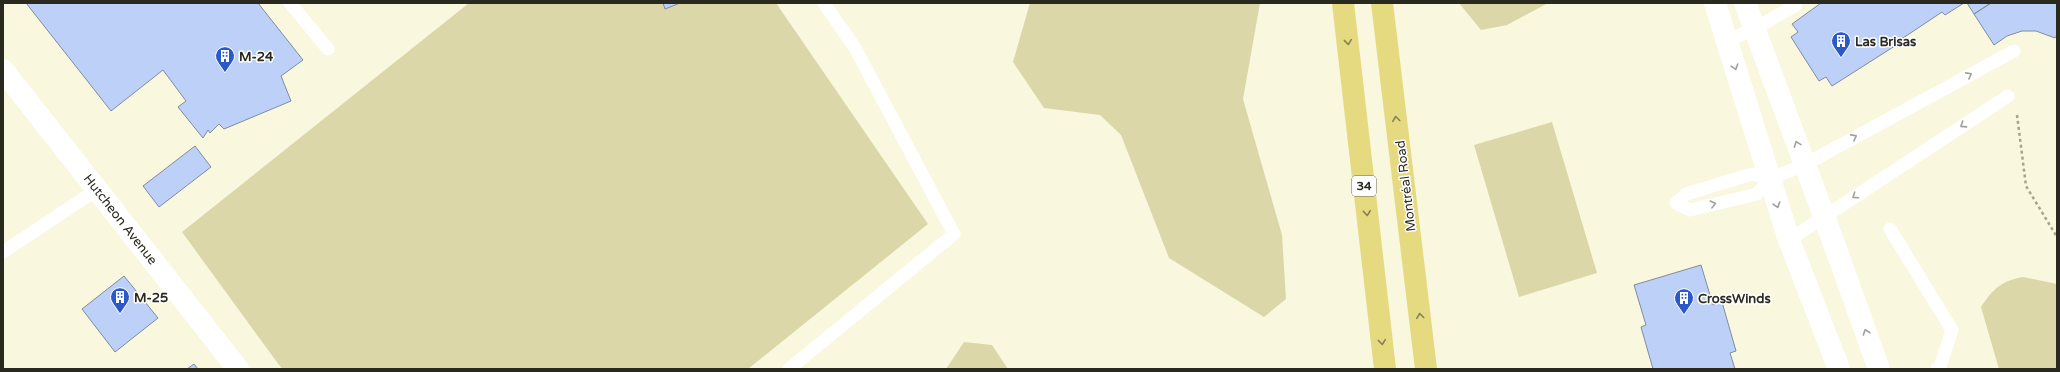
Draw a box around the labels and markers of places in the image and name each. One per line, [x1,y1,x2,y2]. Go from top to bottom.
building icon: Las Brisas [1830,30,1852,58]
place label: Las Brisas [1855,34,1916,50]
building icon: M-24 [214,45,236,73]
place label: M-24 [239,49,274,65]
building icon: M-25 [109,286,131,314]
building icon: CrossWinds [1673,287,1695,315]
place label: M-25 [134,290,168,306]
place label: CrossWinds [1698,291,1771,307]

